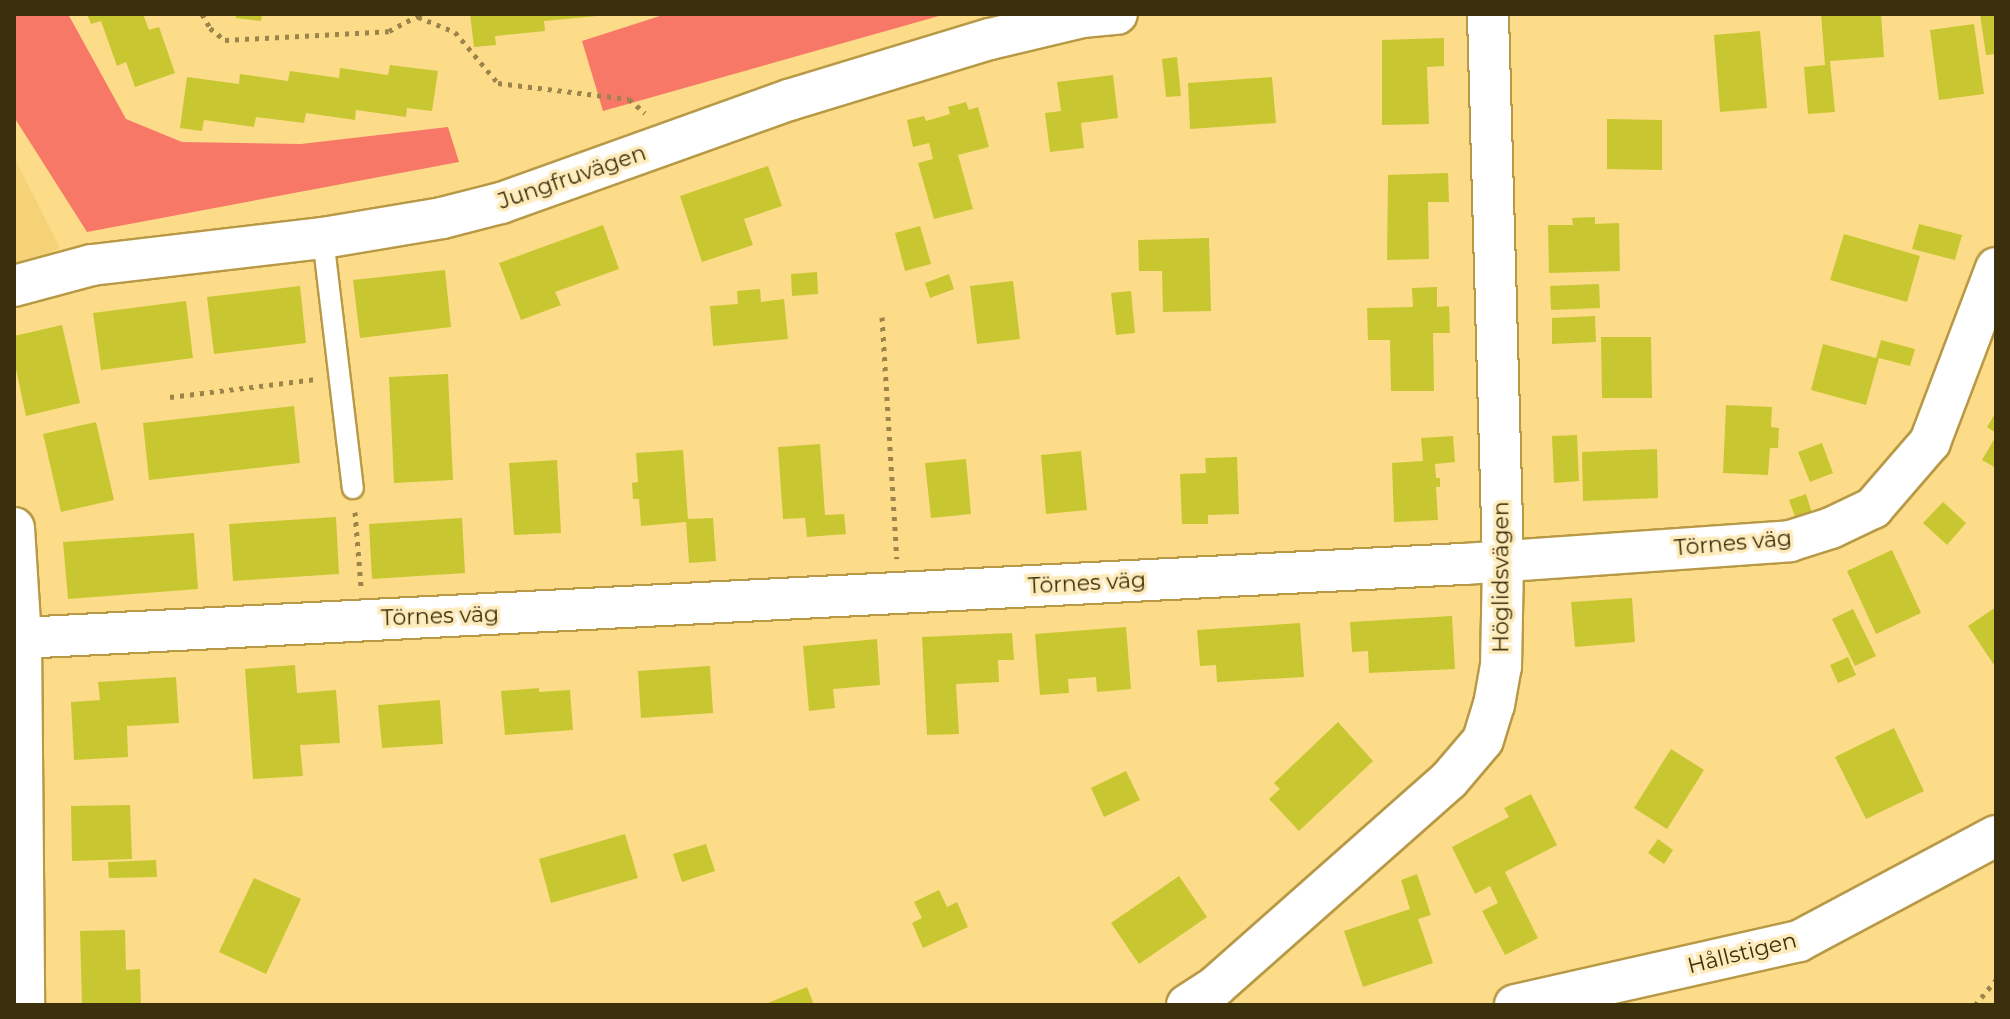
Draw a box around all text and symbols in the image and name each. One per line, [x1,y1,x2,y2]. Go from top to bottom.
street label: Jungfruvägen [495,139,649,215]
street label: Höglidsvägen [1488,501,1514,653]
street label: Törnes väg [1673,525,1793,561]
street label: Törnes väg [1027,567,1147,599]
street label: Törnes väg [381,601,499,631]
street label: Hållstigen [1685,927,1799,979]

